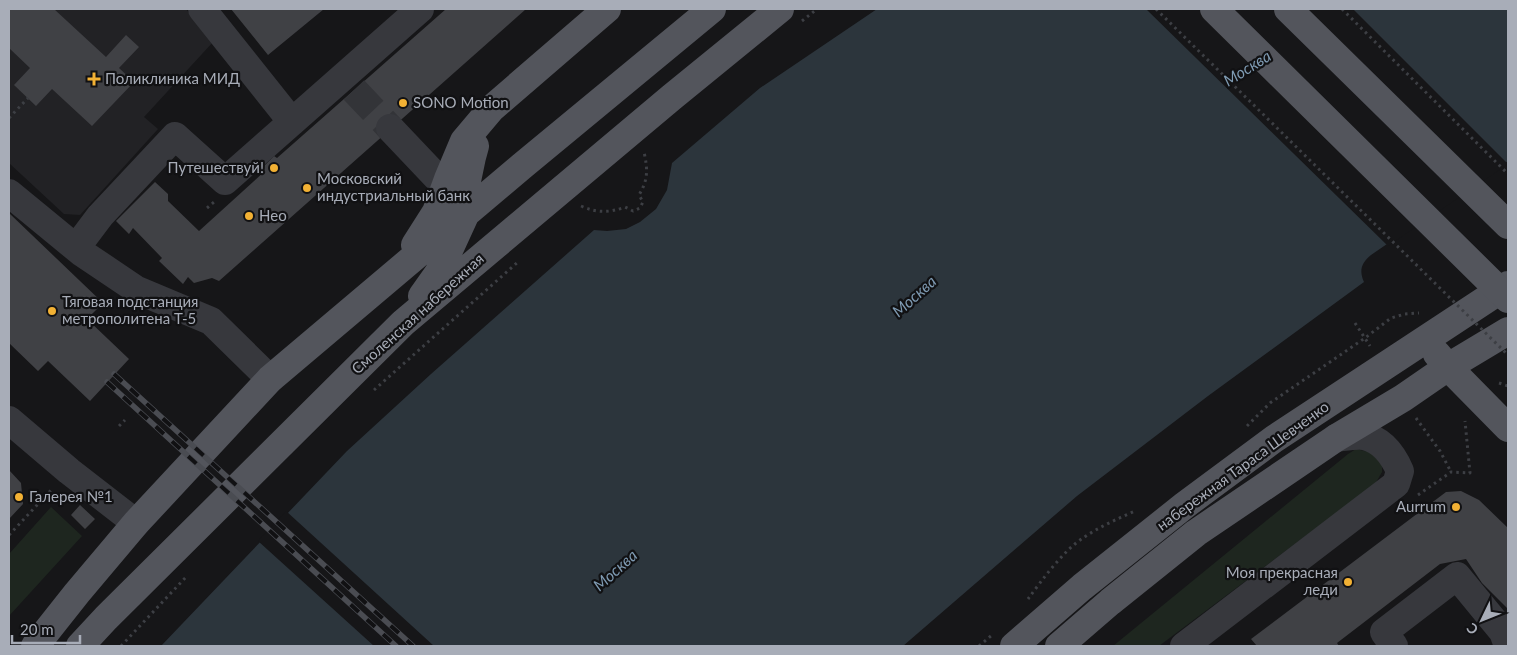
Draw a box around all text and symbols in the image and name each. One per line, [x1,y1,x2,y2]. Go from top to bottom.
water label: Москва [1219,46,1274,90]
place label: Поликлиника МИД [105,69,240,87]
marker: Поликлиника МИД [87,72,101,86]
place label: SONO Motion [413,93,509,111]
marker: SONO Motion [397,97,409,109]
place label: Путешествуй! [168,158,264,176]
marker: Путешествуй! [268,162,280,174]
place label: Московский индустриальный банк [317,169,470,204]
marker: Московский индустриальный банк [301,182,313,194]
place label: Нео [259,206,287,224]
marker: Нео [243,210,255,222]
street label: Смоленская набережная [348,249,487,377]
water label: Москва [888,271,939,320]
place label: Тяговая подстанция метрополитена Т-5 [62,292,198,327]
marker: Тяговая подстанция метрополитена Т-5 [46,305,58,317]
street label: набережная Тараса Шевченко [1153,397,1332,534]
place label: Галерея №1 [29,487,113,505]
marker: Галерея №1 [13,491,25,503]
place label: Aurrum [1396,497,1446,515]
marker: Aurrum [1450,501,1462,513]
water label: Москва [589,545,640,594]
place label: Моя прекрасная леди [1226,563,1338,598]
marker: Моя прекрасная леди [1342,576,1354,588]
north arrow [1457,595,1507,645]
scale bar [12,612,80,644]
text: С [1462,619,1482,638]
text: 20 m [20,620,54,638]

